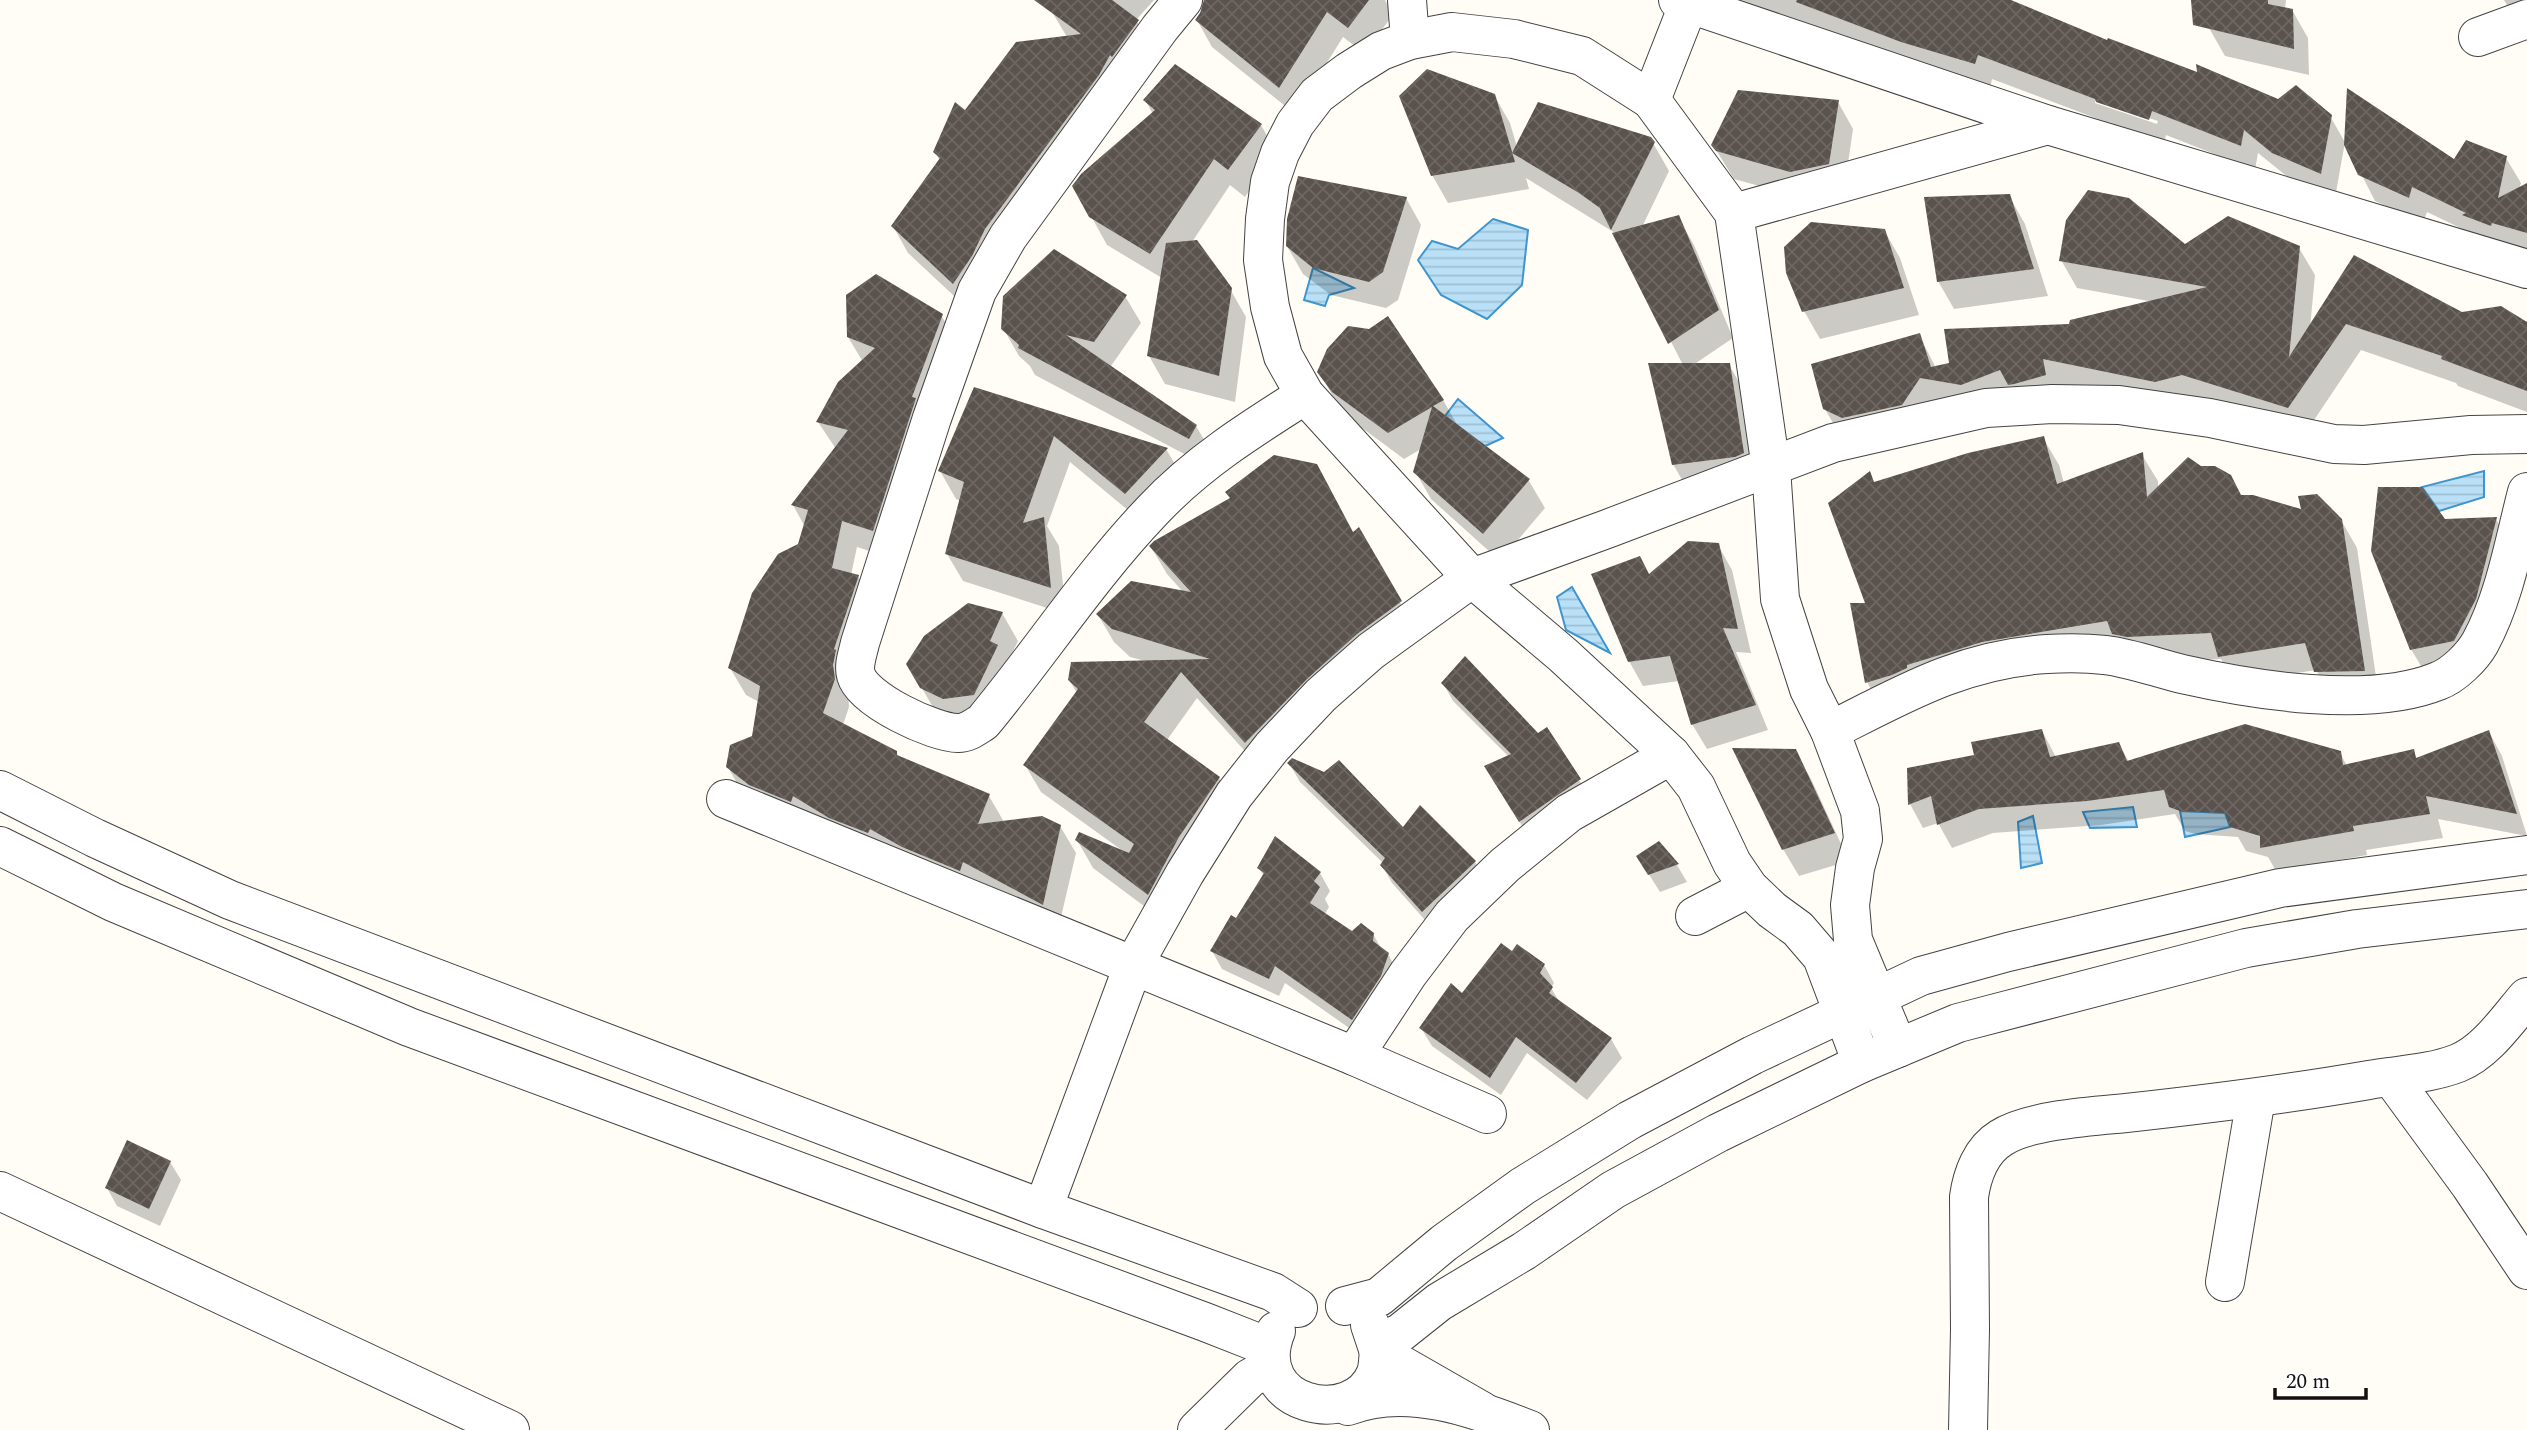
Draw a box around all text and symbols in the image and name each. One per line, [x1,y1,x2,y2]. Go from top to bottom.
scale bar [2275,1356,2366,1400]
text: 20 m [2286,1366,2330,1398]

